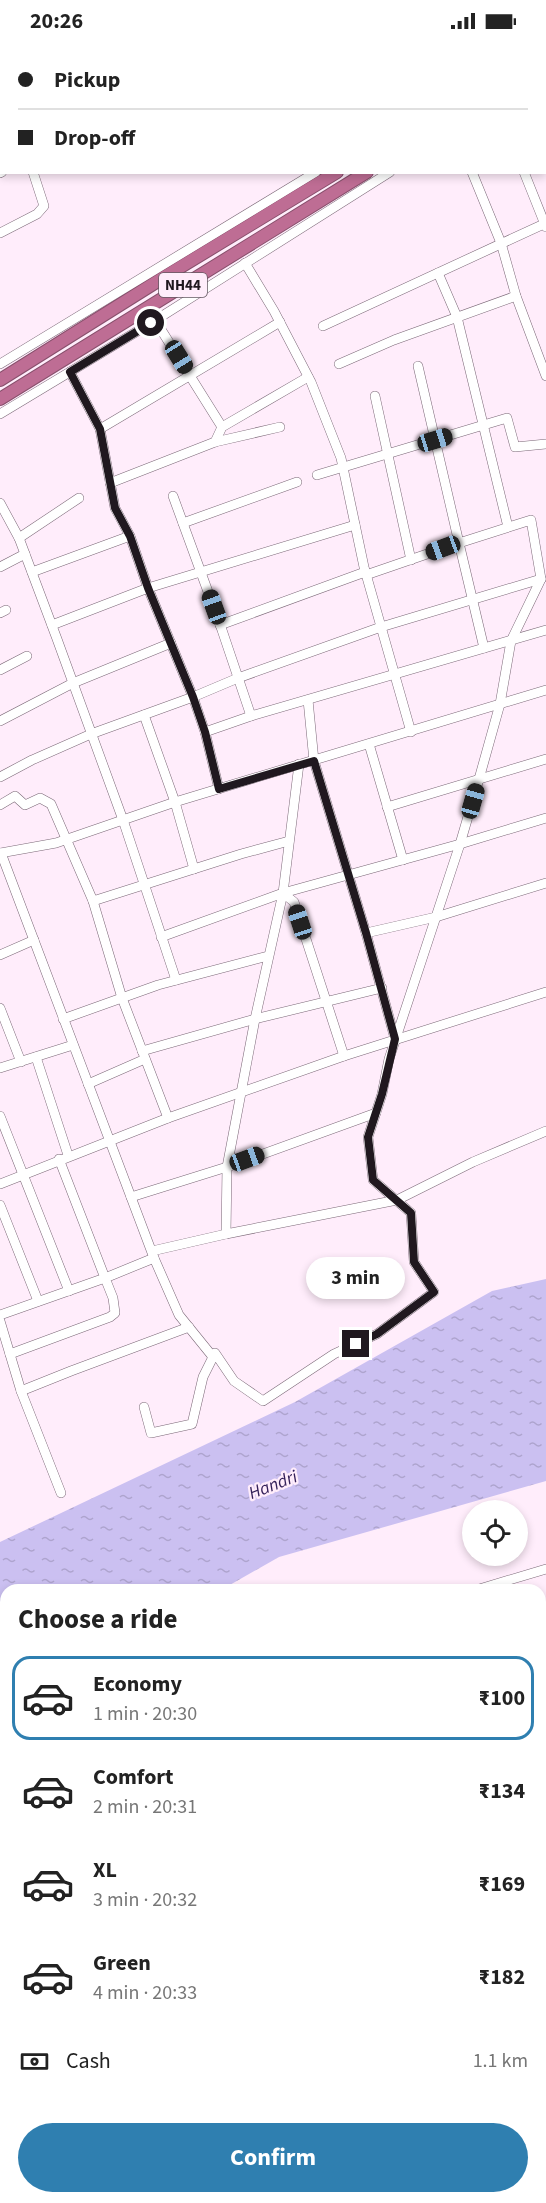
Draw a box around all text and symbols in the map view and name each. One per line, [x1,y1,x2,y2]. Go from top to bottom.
text: 20:26 [30,5,83,37]
text: Pickup [54,64,120,96]
text: Drop-off [54,122,135,154]
road number: NH44 [159,273,207,297]
route start [137,309,164,336]
car [162,337,196,377]
car [415,426,455,454]
car [423,533,463,563]
car [199,587,229,627]
car [459,781,487,821]
car [286,902,314,942]
car [227,1144,267,1174]
callout: 3 min [306,1257,406,1299]
text: 3 min [331,1264,380,1292]
route end [342,1330,369,1357]
water label: Handri [245,1464,302,1506]
map controls [462,1500,528,1566]
button: locate [462,1500,528,1566]
text: Choose a ride [18,1600,178,1639]
text: Economy [93,1668,182,1700]
icon: car [21,1671,75,1725]
text: ₹100 [479,1682,525,1714]
text: 1 min · 20:30 [93,1700,197,1728]
text: Comfort [93,1761,174,1793]
icon: car [21,1764,75,1818]
text: ₹134 [479,1775,525,1807]
text: 2 min · 20:31 [93,1793,197,1821]
text: XL [93,1854,117,1886]
icon: car [21,1857,75,1911]
text: ₹169 [479,1868,525,1900]
text: 3 min · 20:32 [93,1886,197,1914]
text: Green [93,1947,151,1979]
icon: car [21,1950,75,2004]
text: ₹182 [479,1961,525,1993]
text: 4 min · 20:33 [93,1979,197,2007]
icon: cash [18,2045,51,2078]
text: Cash [66,2045,111,2077]
text: 1.1 km [473,2047,528,2075]
button: Confirm [18,2123,528,2192]

